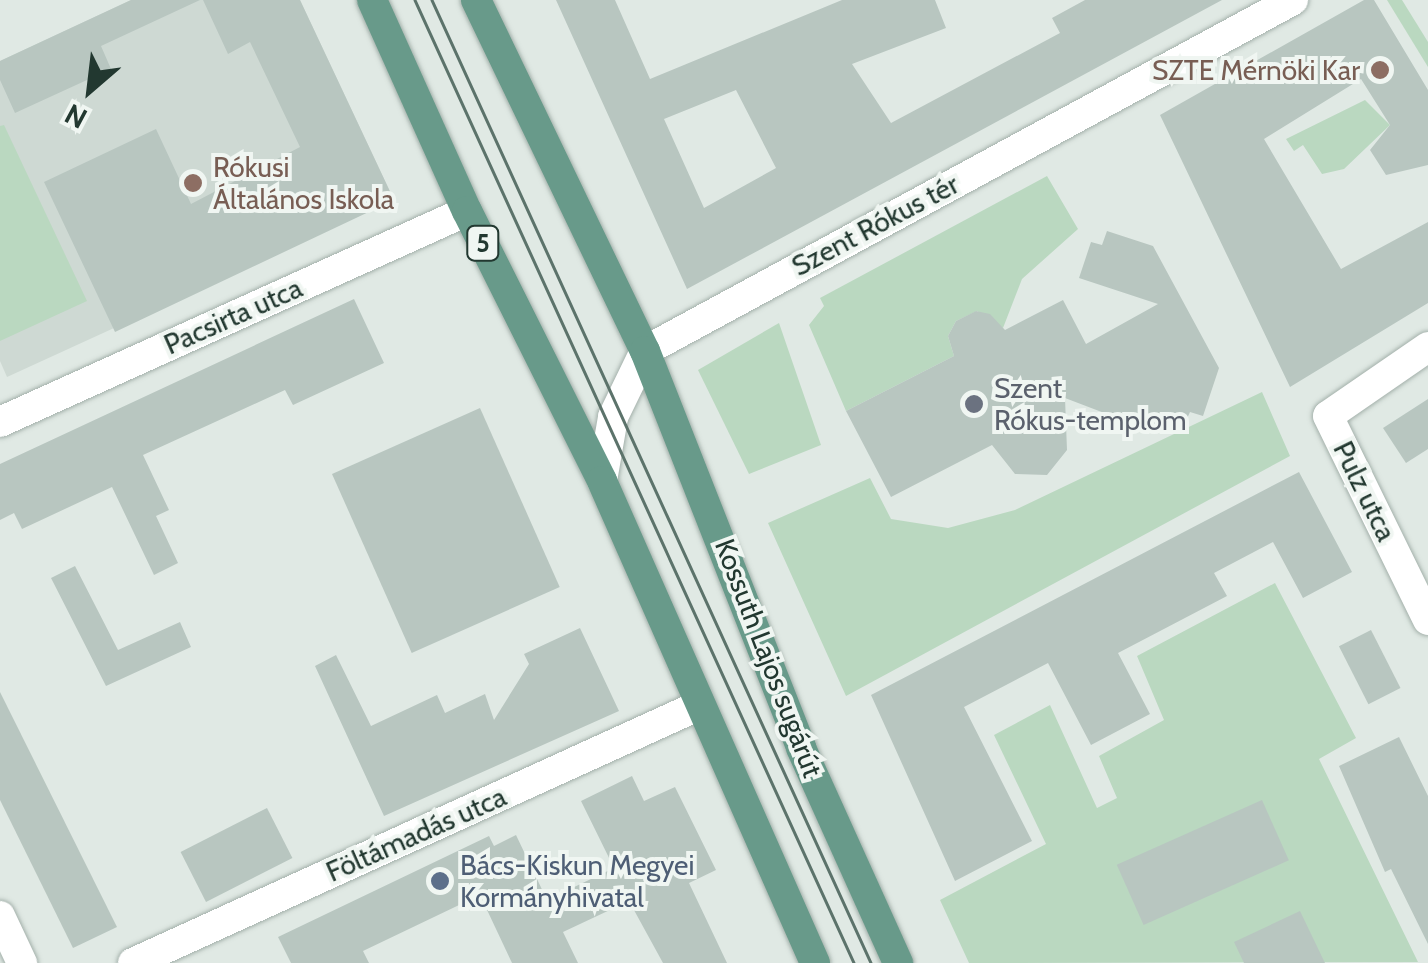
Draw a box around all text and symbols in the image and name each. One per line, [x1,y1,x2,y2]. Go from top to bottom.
north arrow [40,40,140,140]
place label: SZTE Mérnöki Kar [1152,53,1360,87]
marker: SZTE Mérnöki Kar [1369,59,1391,81]
text: N [59,97,93,136]
place label: Rókusi Általános Iskola [213,150,394,216]
street label: Szent Rókus tér [786,167,964,283]
marker: Rókusi Általános Iskola [182,172,204,194]
road number: 5 [466,223,500,263]
street label: Pacsirta utca [159,271,307,361]
place label: Szent Rókus-templom [994,371,1186,437]
marker: Szent Rókus-templom [963,393,985,415]
street label: Pulz utca [1326,436,1404,546]
street label: Kossuth Lajos sugárút [708,534,830,782]
street label: Föltámadás utca [321,779,511,889]
place label: Bács-Kiskun Megyei Kormányhivatal [460,848,694,914]
marker: Bács-Kiskun Megyei Kormányhivatal [429,870,451,892]

